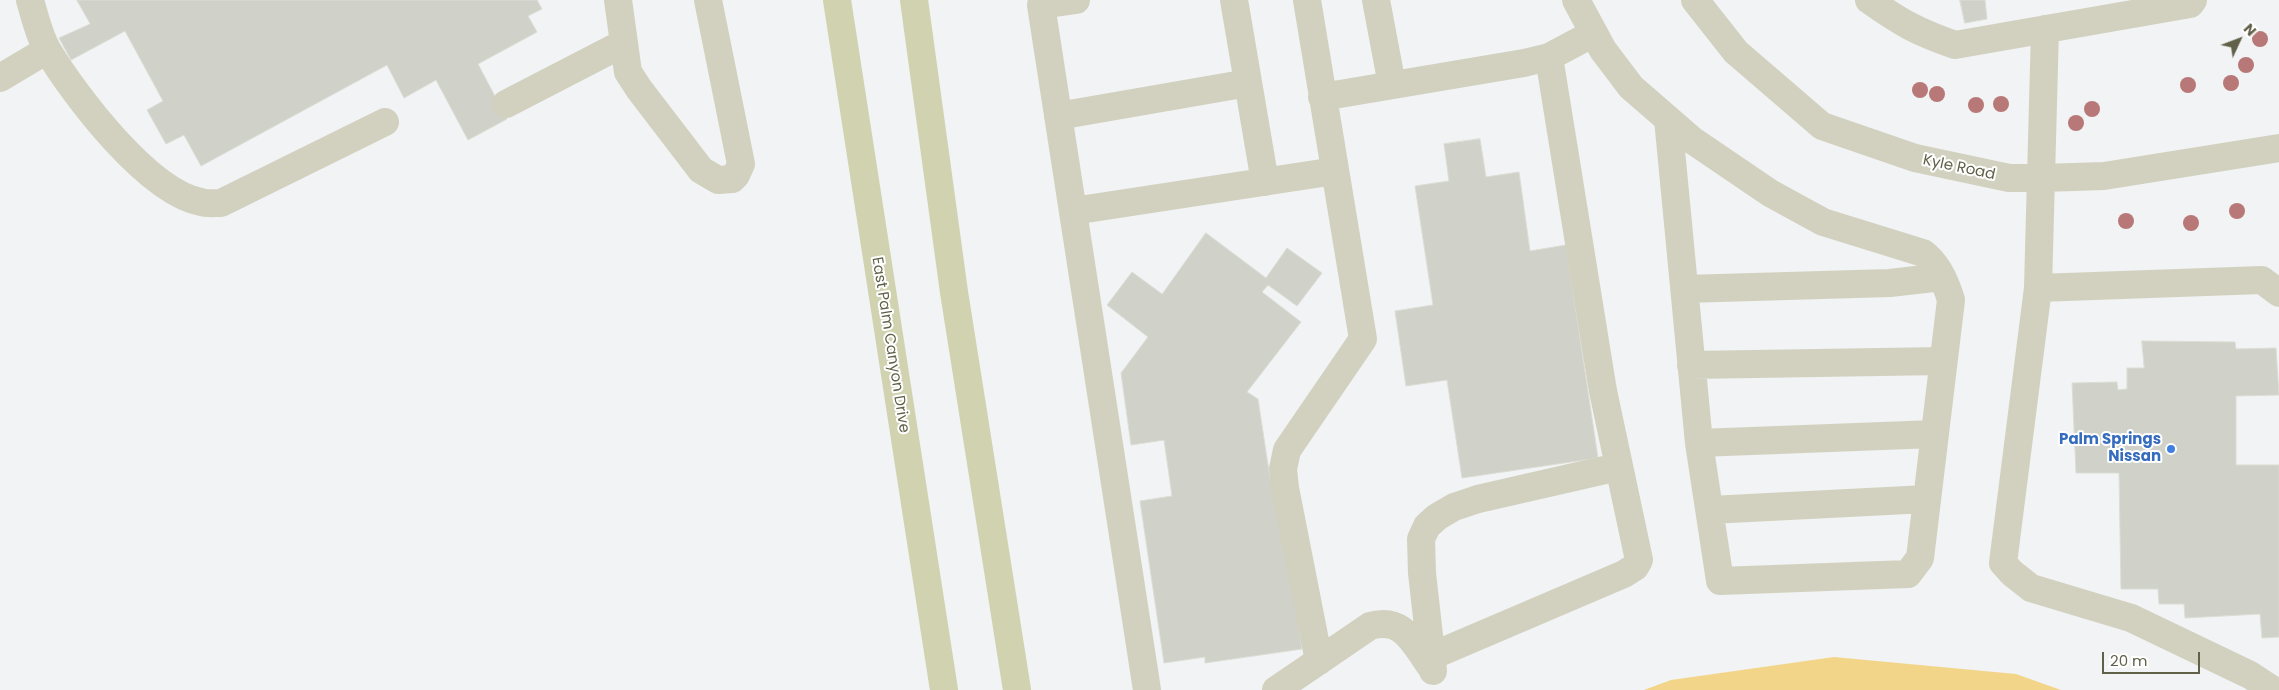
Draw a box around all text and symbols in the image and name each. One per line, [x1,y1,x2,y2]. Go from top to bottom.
north arrow [2214,15,2264,65]
text: N [2239,19,2261,40]
street label: Kyle Road [1921,152,1997,184]
street label: East Palm Canyon Drive [867,256,913,434]
place label: Palm Springs Nissan [2059,431,2161,466]
marker: Palm Springs Nissan [2165,443,2177,455]
scale bar [2104,642,2202,674]
text: 20 m [2110,650,2148,671]

